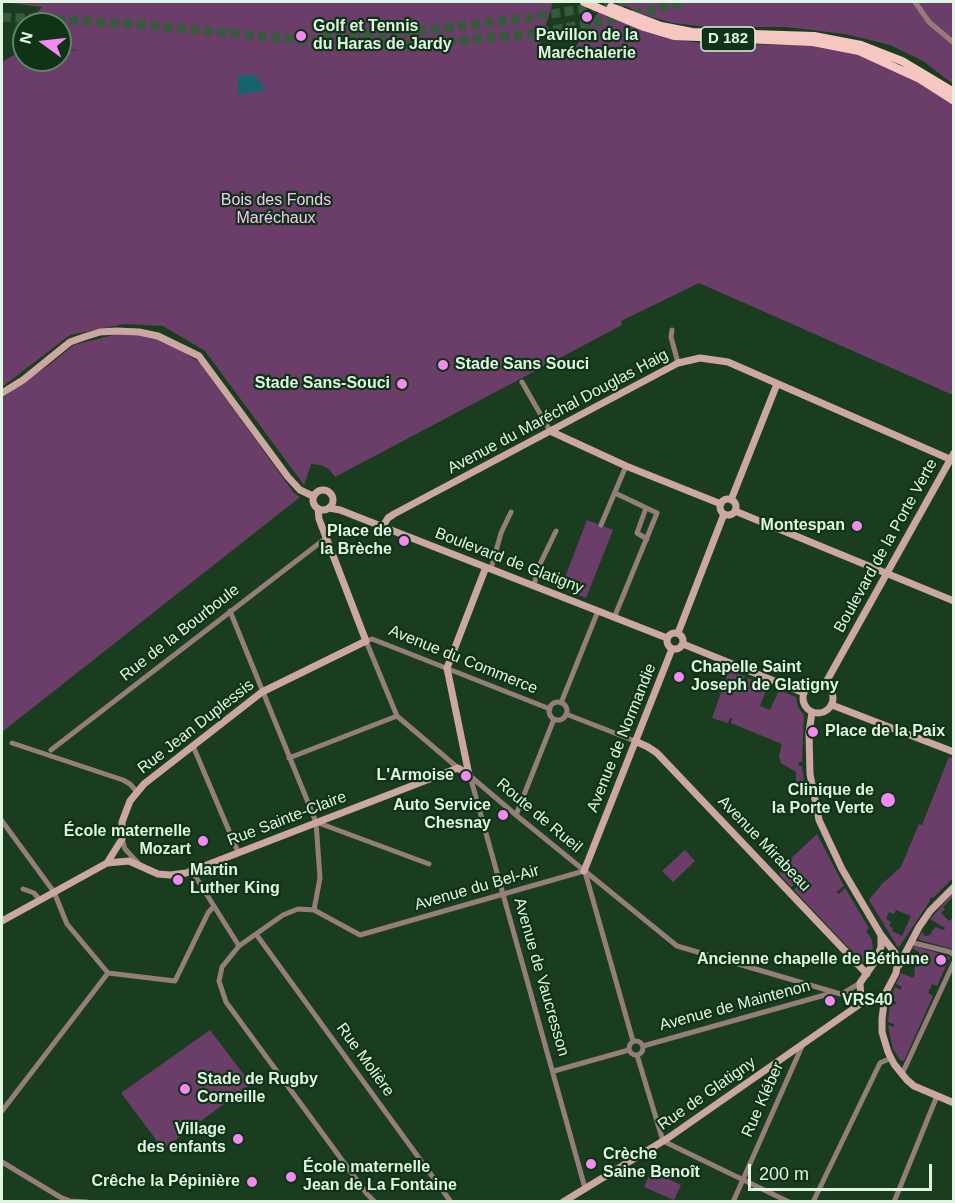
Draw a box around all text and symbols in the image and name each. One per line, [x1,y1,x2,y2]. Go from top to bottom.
marker: Pavillon de la Maréchalerie [580,10,594,24]
north arrow [12,12,72,72]
place label: Golf et Tennis du Haras de Jardy [313,17,452,55]
place label: Pavillon de la Maréchalerie [536,26,638,64]
road number: D 182 [701,27,755,51]
marker: Golf et Tennis du Haras de Jardy [294,29,308,43]
text: N [16,30,36,46]
park label: Bois des Fonds Maréchaux [221,191,331,229]
street label: Avenue du Maréchal Douglas Haig [444,346,672,478]
place label: Stade Sans Souci [455,355,589,375]
marker: Stade Sans Souci [436,358,450,372]
place label: Stade Sans-Souci [255,374,390,394]
marker: Stade Sans-Souci [395,377,409,391]
street label: Boulevard de la Porte Verte [830,456,942,636]
place label: Montespan [761,516,845,536]
marker: Montespan [850,519,864,533]
place label: Place de la Brèche [320,522,392,560]
street label: Boulevard de Glatigny [432,524,586,598]
marker: Place de la Brèche [397,534,411,548]
street label: Rue de la Bourboule [117,581,243,685]
street label: Avenue du Commerce [386,621,540,699]
place label: Chapelle Saint Joseph de Glatigny [691,658,839,696]
street label: Avenue de Normandie [583,661,661,815]
marker: Chapelle Saint Joseph de Glatigny [672,670,686,684]
street label: Rue Jean Duplessis [134,676,258,778]
place label: Place de la Paix [825,722,945,742]
marker: Place de la Paix [806,725,820,739]
place label: L'Armoise [376,766,454,786]
marker: L'Armoise [459,769,473,783]
street label: Route de Rueil [492,775,586,857]
place label: Clinique de la Porte Verte [772,781,874,819]
street label: Rue Sainte-Claire [225,787,349,851]
marker: Clinique de la Porte Verte [879,791,897,809]
street label: Avenue Mirabeau [714,792,814,896]
place label: Auto Service Chesnay [393,796,491,834]
marker: Auto Service Chesnay [496,808,510,822]
place label: École maternelle Mozart [64,822,191,860]
marker: École maternelle Mozart [196,834,210,848]
place label: Martin Luther King [190,861,280,899]
street label: Avenue du Bel-Air [413,861,541,915]
marker: Martin Luther King [171,873,185,887]
street label: Avenue de Vaucresson [509,896,573,1058]
place label: Ancienne chapelle de Béthune [697,950,929,970]
marker: Ancienne chapelle de Béthune [934,953,948,967]
street label: Avenue de Maintenon [657,977,813,1035]
place label: VRS40 [842,991,893,1011]
marker: VRS40 [823,994,837,1008]
street label: Rue Molière [332,1019,398,1101]
street label: Rue de Glatigny [655,1053,759,1135]
street label: Rue Kléber [738,1060,788,1140]
place label: Stade de Rugby Corneille [197,1070,318,1108]
marker: Stade de Rugby Corneille [178,1082,192,1096]
place label: Village des enfants [137,1120,226,1158]
marker: Village des enfants [231,1132,245,1146]
place label: Crèche Saine Benoît [603,1145,700,1183]
scale bar [751,1152,936,1190]
marker: Crèche Saine Benoît [584,1157,598,1171]
place label: École maternelle Jean de La Fontaine [303,1158,457,1196]
text: 200 m [759,1164,809,1184]
marker: École maternelle Jean de La Fontaine [284,1170,298,1184]
place label: Crêche la Pépinière [91,1172,240,1192]
marker: Crêche la Pépinière [245,1175,259,1189]

